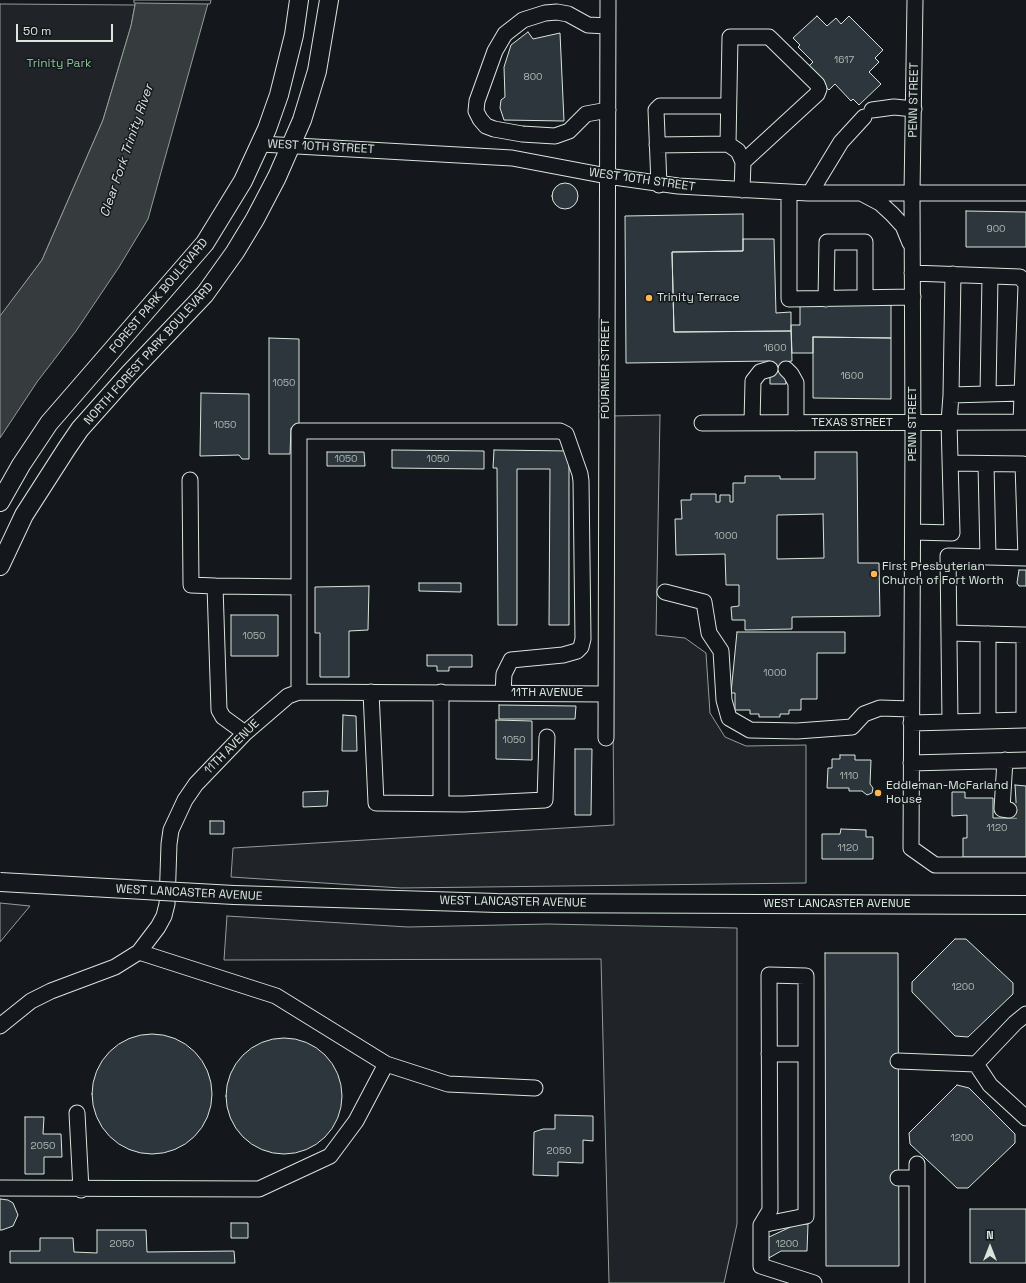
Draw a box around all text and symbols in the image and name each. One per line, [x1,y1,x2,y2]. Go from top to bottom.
scale bar [18,16,115,42]
text: 50 m [23,23,51,39]
house number: 1617 [834,54,854,66]
park label: Trinity Park [27,57,91,71]
street label: PENN STREET [906,62,922,138]
house number: 800 [523,71,543,83]
water label: Clear Fork Trinity River [97,83,157,219]
street label: WEST 10TH STREET [267,137,375,157]
street label: WEST 10TH STREET [588,165,696,195]
house number: 900 [987,223,1005,235]
street label: FOREST PARK BOULEVARD [107,236,211,356]
street label: NORTH FOREST PARK BOULEVARD [81,280,217,428]
place label: Trinity Terrace [657,291,740,305]
marker: Trinity Terrace [644,293,654,303]
street label: FOURNIER STREET [599,319,613,419]
house number: 1600 [763,342,787,354]
house number: 1600 [840,370,864,382]
house number: 1050 [273,377,295,389]
street label: PENN STREET [906,386,920,462]
street label: TEXAS STREET [811,416,893,430]
house number: 1050 [214,419,236,431]
house number: 1050 [335,453,357,465]
house number: 1050 [427,453,449,465]
house number: 1000 [714,530,738,542]
place label: First Presbyterian Church of Fort Worth [882,560,1004,588]
marker: First Presbyterian Church of Fort Worth [869,569,879,579]
house number: 1050 [243,630,265,642]
house number: 1000 [763,667,787,679]
street label: 11TH AVENUE [511,686,583,700]
street label: 11TH AVENUE [201,716,263,778]
house number: 1050 [503,734,525,746]
house number: 1110 [840,770,858,782]
place label: Eddleman-McFarland House [886,779,1009,807]
marker: Eddleman-McFarland House [873,788,883,798]
house number: 1120 [987,822,1007,834]
house number: 1120 [838,842,858,854]
street label: WEST LANCASTER AVENUE [115,882,263,904]
street label: WEST LANCASTER AVENUE [439,894,587,910]
street label: WEST LANCASTER AVENUE [764,897,910,911]
house number: 1200 [951,981,975,993]
house number: 1200 [950,1132,974,1144]
house number: 2050 [31,1140,55,1152]
house number: 2050 [547,1145,571,1157]
north arrow [970,1227,1010,1267]
text: N [986,1228,994,1242]
house number: 2050 [110,1238,134,1250]
house number: 1200 [775,1238,799,1250]

